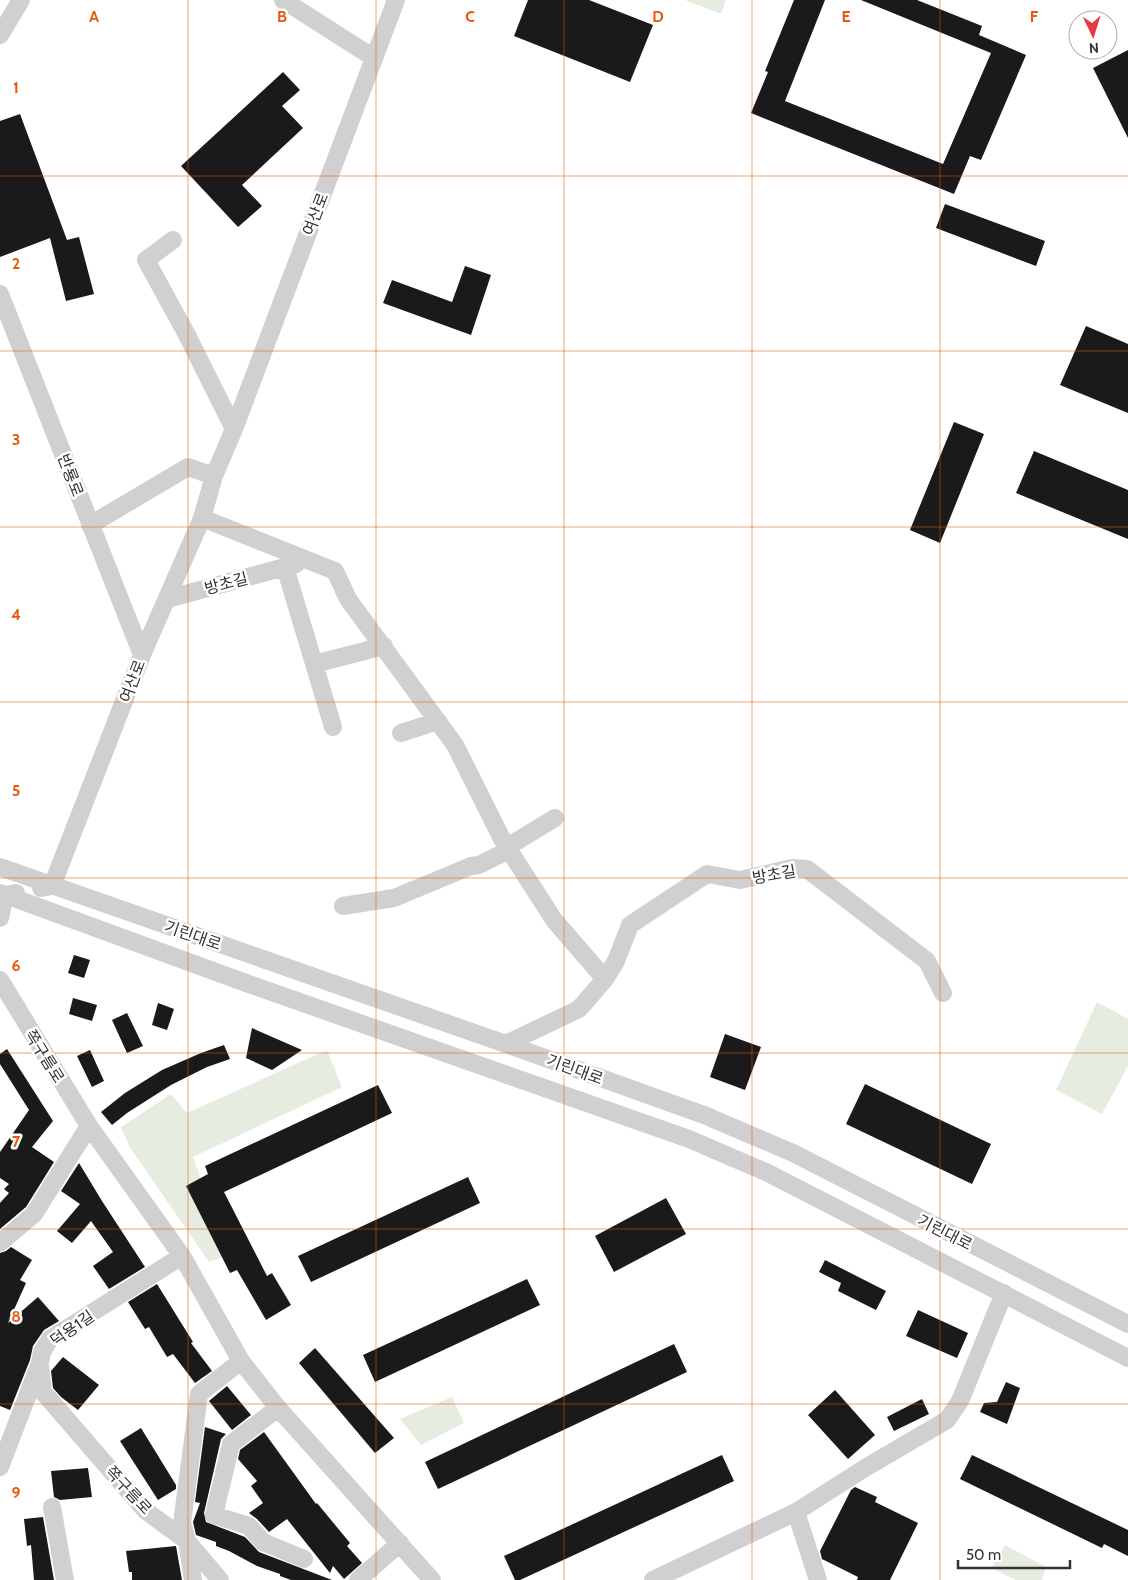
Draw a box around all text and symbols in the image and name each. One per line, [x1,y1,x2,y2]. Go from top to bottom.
text: A [89,7,99,26]
text: B [277,7,287,26]
text: C [465,7,475,26]
text: D [652,7,664,26]
text: E [841,7,851,26]
text: F [1030,7,1039,26]
north arrow [1068,10,1118,60]
text: N [1088,39,1099,57]
text: 1 [13,78,19,97]
street label: 여산로 [299,190,332,238]
text: 2 [12,254,20,273]
text: 3 [12,430,20,449]
street label: 반룡로 [54,451,87,499]
street label: 방초길 [202,569,250,598]
text: 4 [11,605,21,624]
street label: 여산로 [116,657,149,705]
text: 5 [12,781,20,800]
street label: 방초길 [751,861,797,888]
street label: 기린대로 [162,917,224,954]
text: 6 [12,956,21,975]
street label: 쪽구름로 [21,1026,68,1086]
street label: 기린대로 [544,1050,606,1089]
text: 7 [12,1132,21,1151]
street label: 기린대로 [914,1211,976,1254]
street label: 덕용1길 [47,1306,98,1350]
text: 8 [11,1307,21,1326]
street label: 쪽구름로 [102,1462,156,1519]
text: 9 [12,1483,21,1502]
scale bar [958,1538,1070,1570]
text: 50 m [966,1546,1001,1564]

